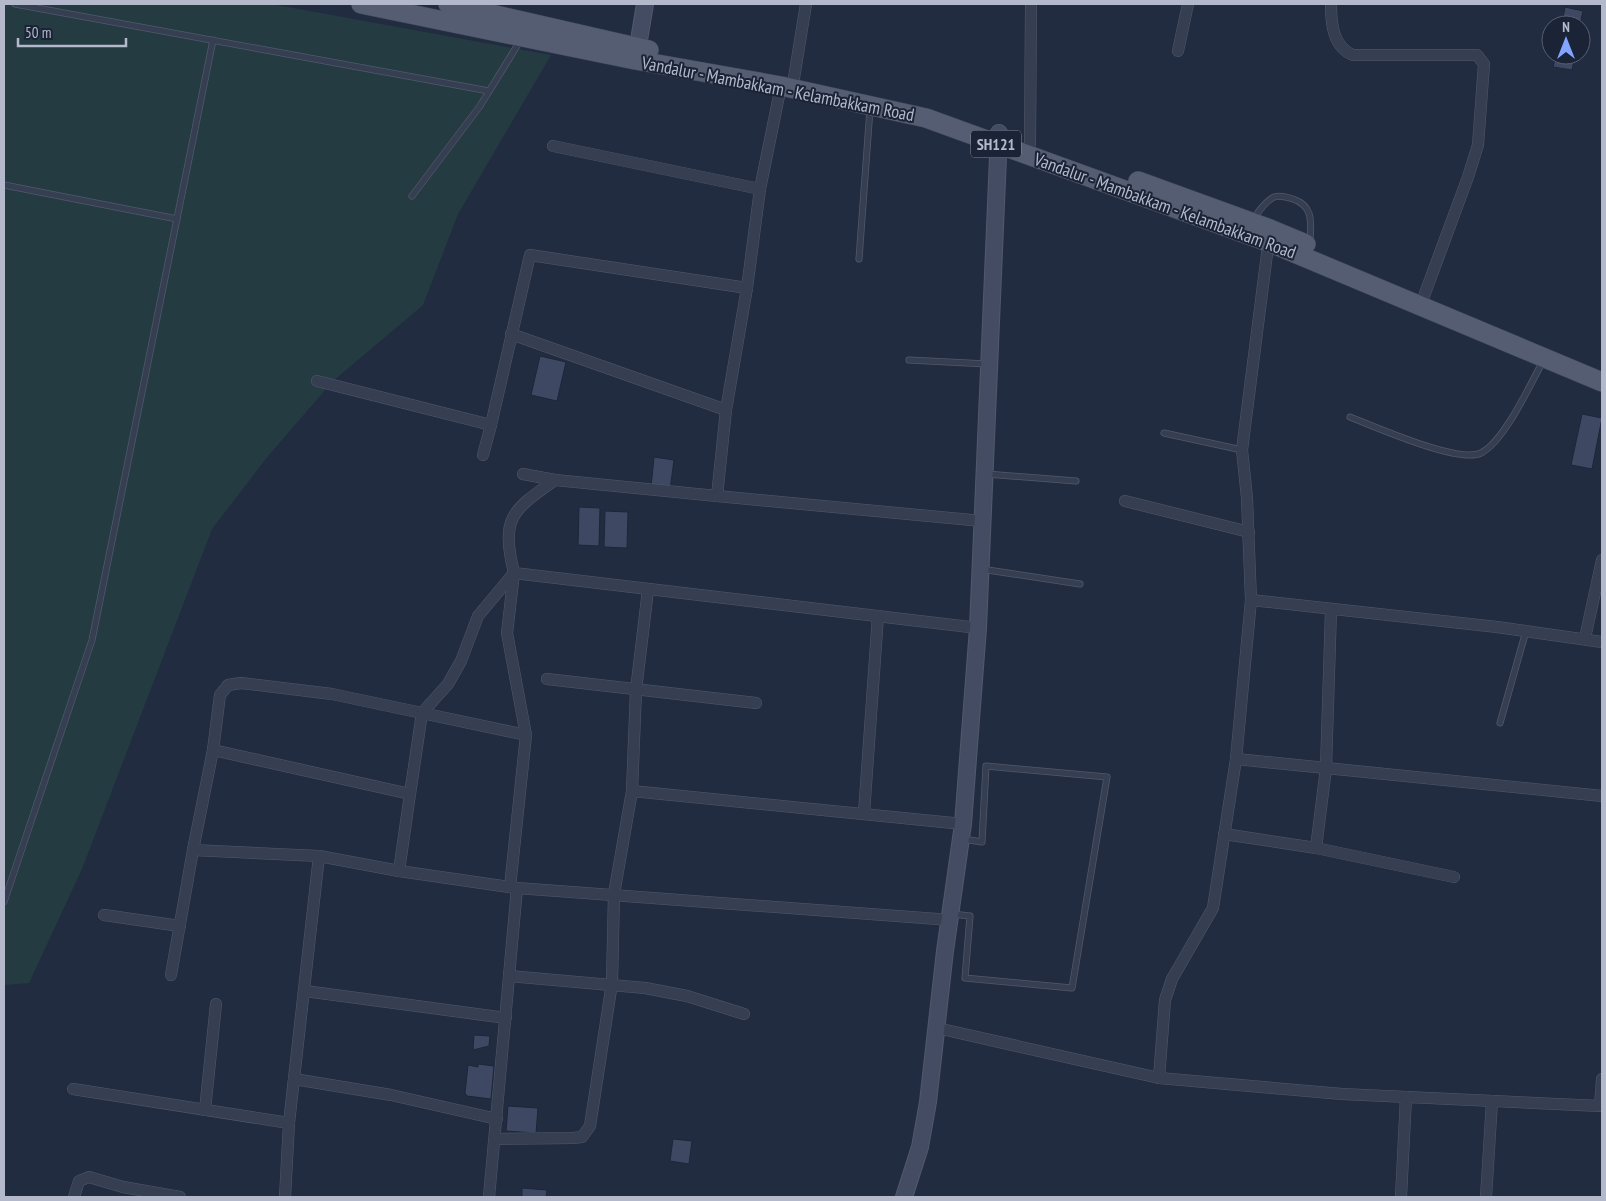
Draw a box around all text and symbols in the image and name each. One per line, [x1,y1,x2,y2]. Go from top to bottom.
scale bar [18,15,125,47]
north arrow [1541,15,1591,65]
text: N [1562,18,1570,36]
text: 50 m [25,23,51,42]
street label: Vandalur - Mambakkam - Kelambakkam Road [639,51,916,126]
road number: SH121 [971,130,1021,158]
street label: Vandalur - Mambakkam - Kelambakkam Road [1030,147,1299,264]

